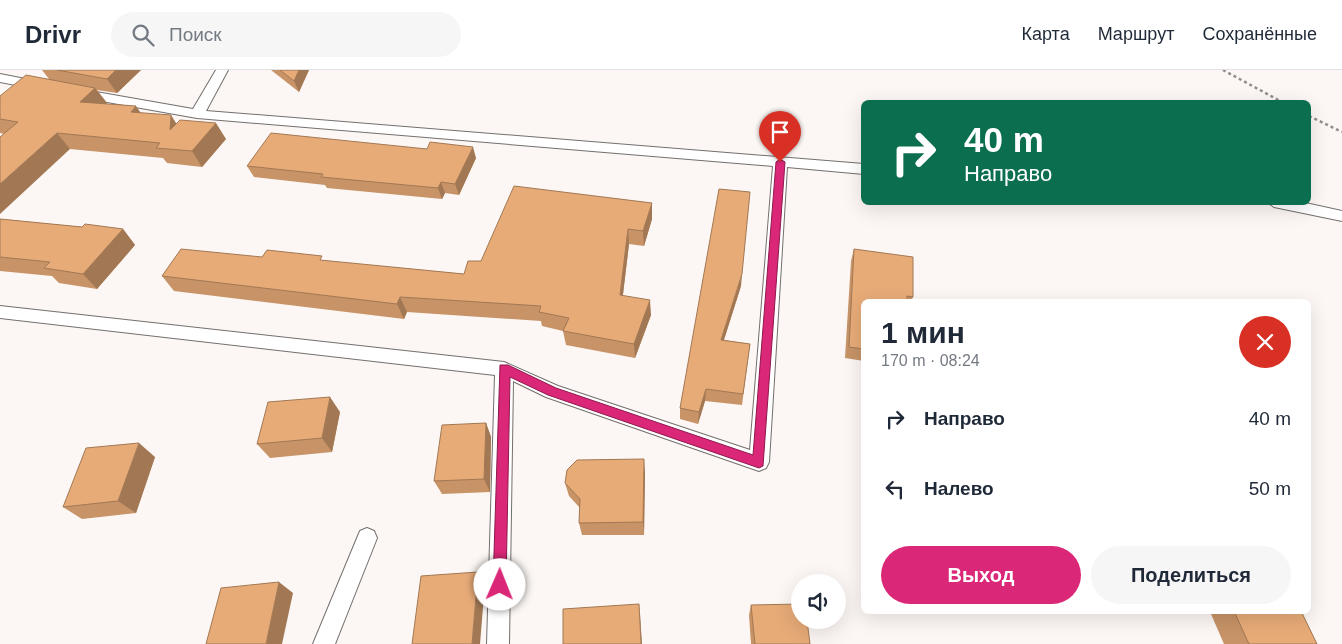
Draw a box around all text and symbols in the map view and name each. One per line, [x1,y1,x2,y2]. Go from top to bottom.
search box [111,12,461,57]
text: Drivr [25,21,81,48]
icon: search [129,21,157,49]
text: Поиск [169,24,222,45]
text: Карта [1022,24,1070,44]
text: Маршрут [1098,24,1174,44]
text: Сохранённые [1202,24,1317,44]
pin [759,111,801,162]
icon: arrive [766,118,794,146]
icon: right [881,120,946,185]
text: 40 m [964,120,1044,159]
text: Направо [964,161,1052,186]
text: 1 мин [881,316,965,349]
button: close [1239,316,1291,368]
text: 170 m · 08:24 [881,352,980,369]
icon: right [881,405,909,433]
text: Направо [924,408,1005,429]
text: 40 m [1249,408,1291,429]
icon: left [881,475,909,503]
text: Налево [924,478,994,499]
text: 50 m [1249,478,1291,499]
button: Выход [881,546,1081,604]
button: Поделиться [1091,546,1291,604]
position arrow [473,558,525,610]
map controls [791,574,846,629]
button: sound [791,574,846,629]

